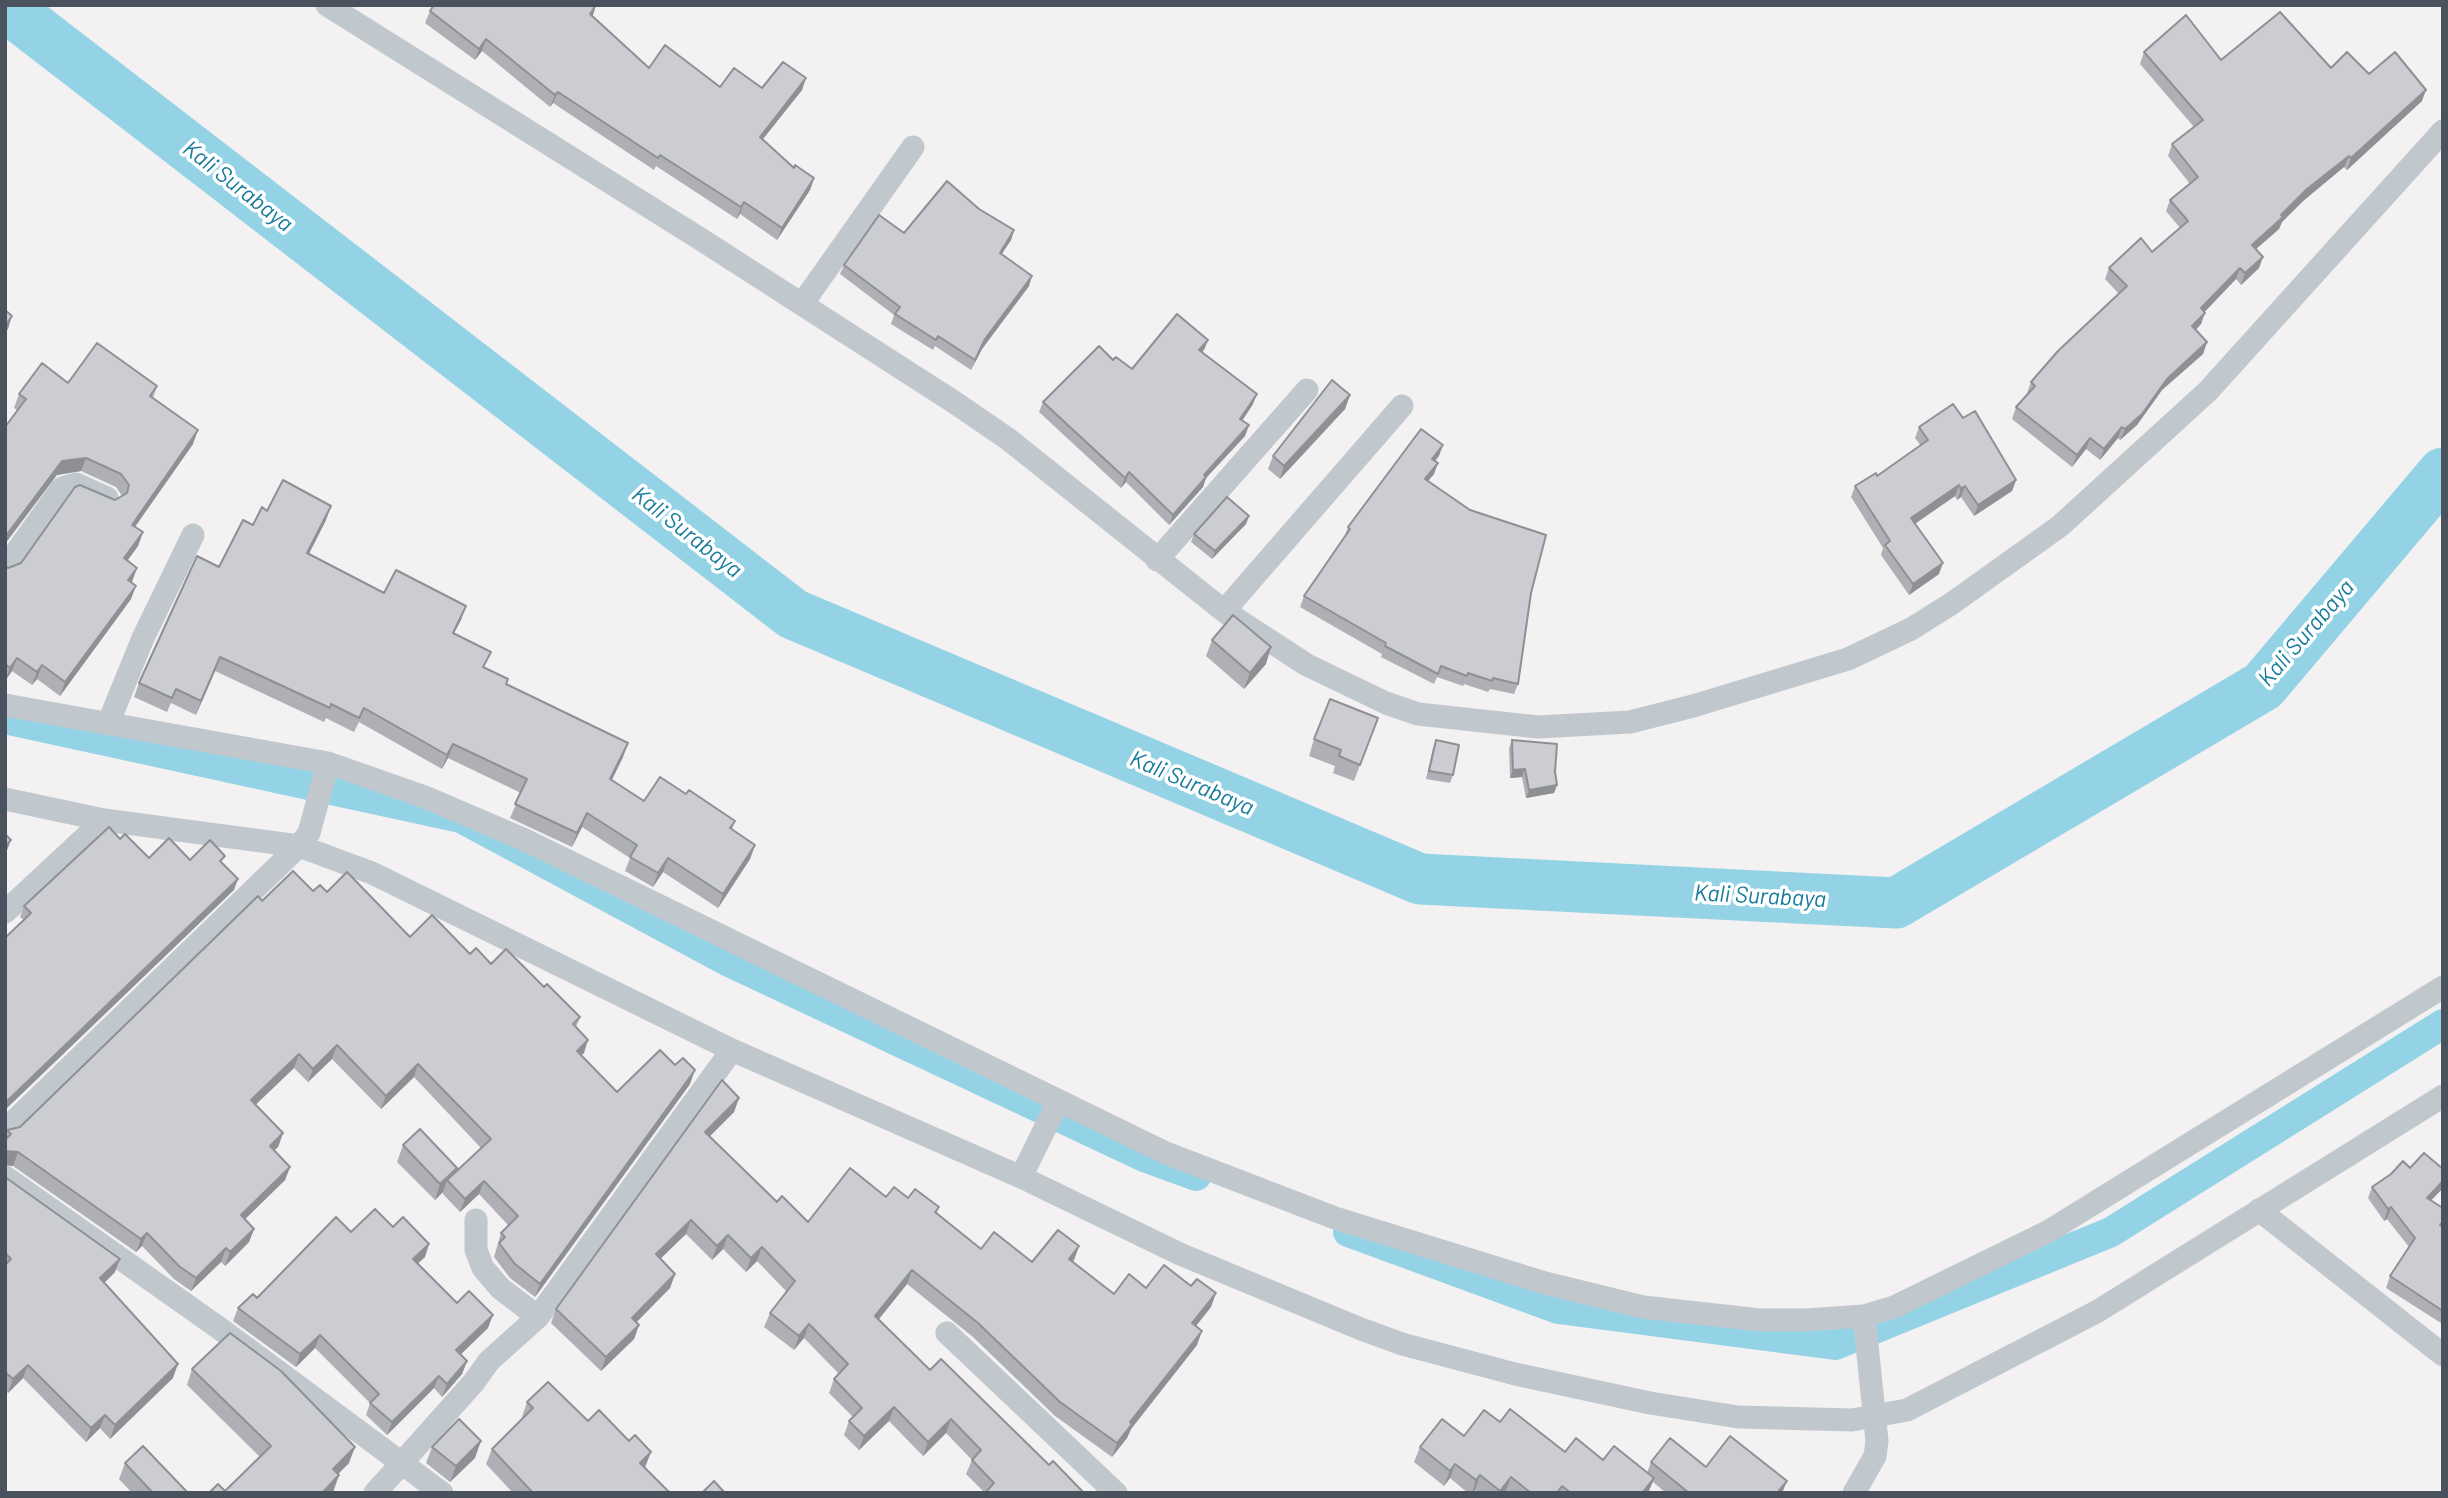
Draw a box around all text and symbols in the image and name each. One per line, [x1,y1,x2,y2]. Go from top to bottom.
water label: Kali Surabaya [177,134,299,238]
water label: Kali Surabaya [626,480,748,584]
water label: Kali Surabaya [2252,574,2360,692]
water label: Kali Surabaya [1126,744,1258,822]
water label: Kali Surabaya [1693,879,1827,913]

